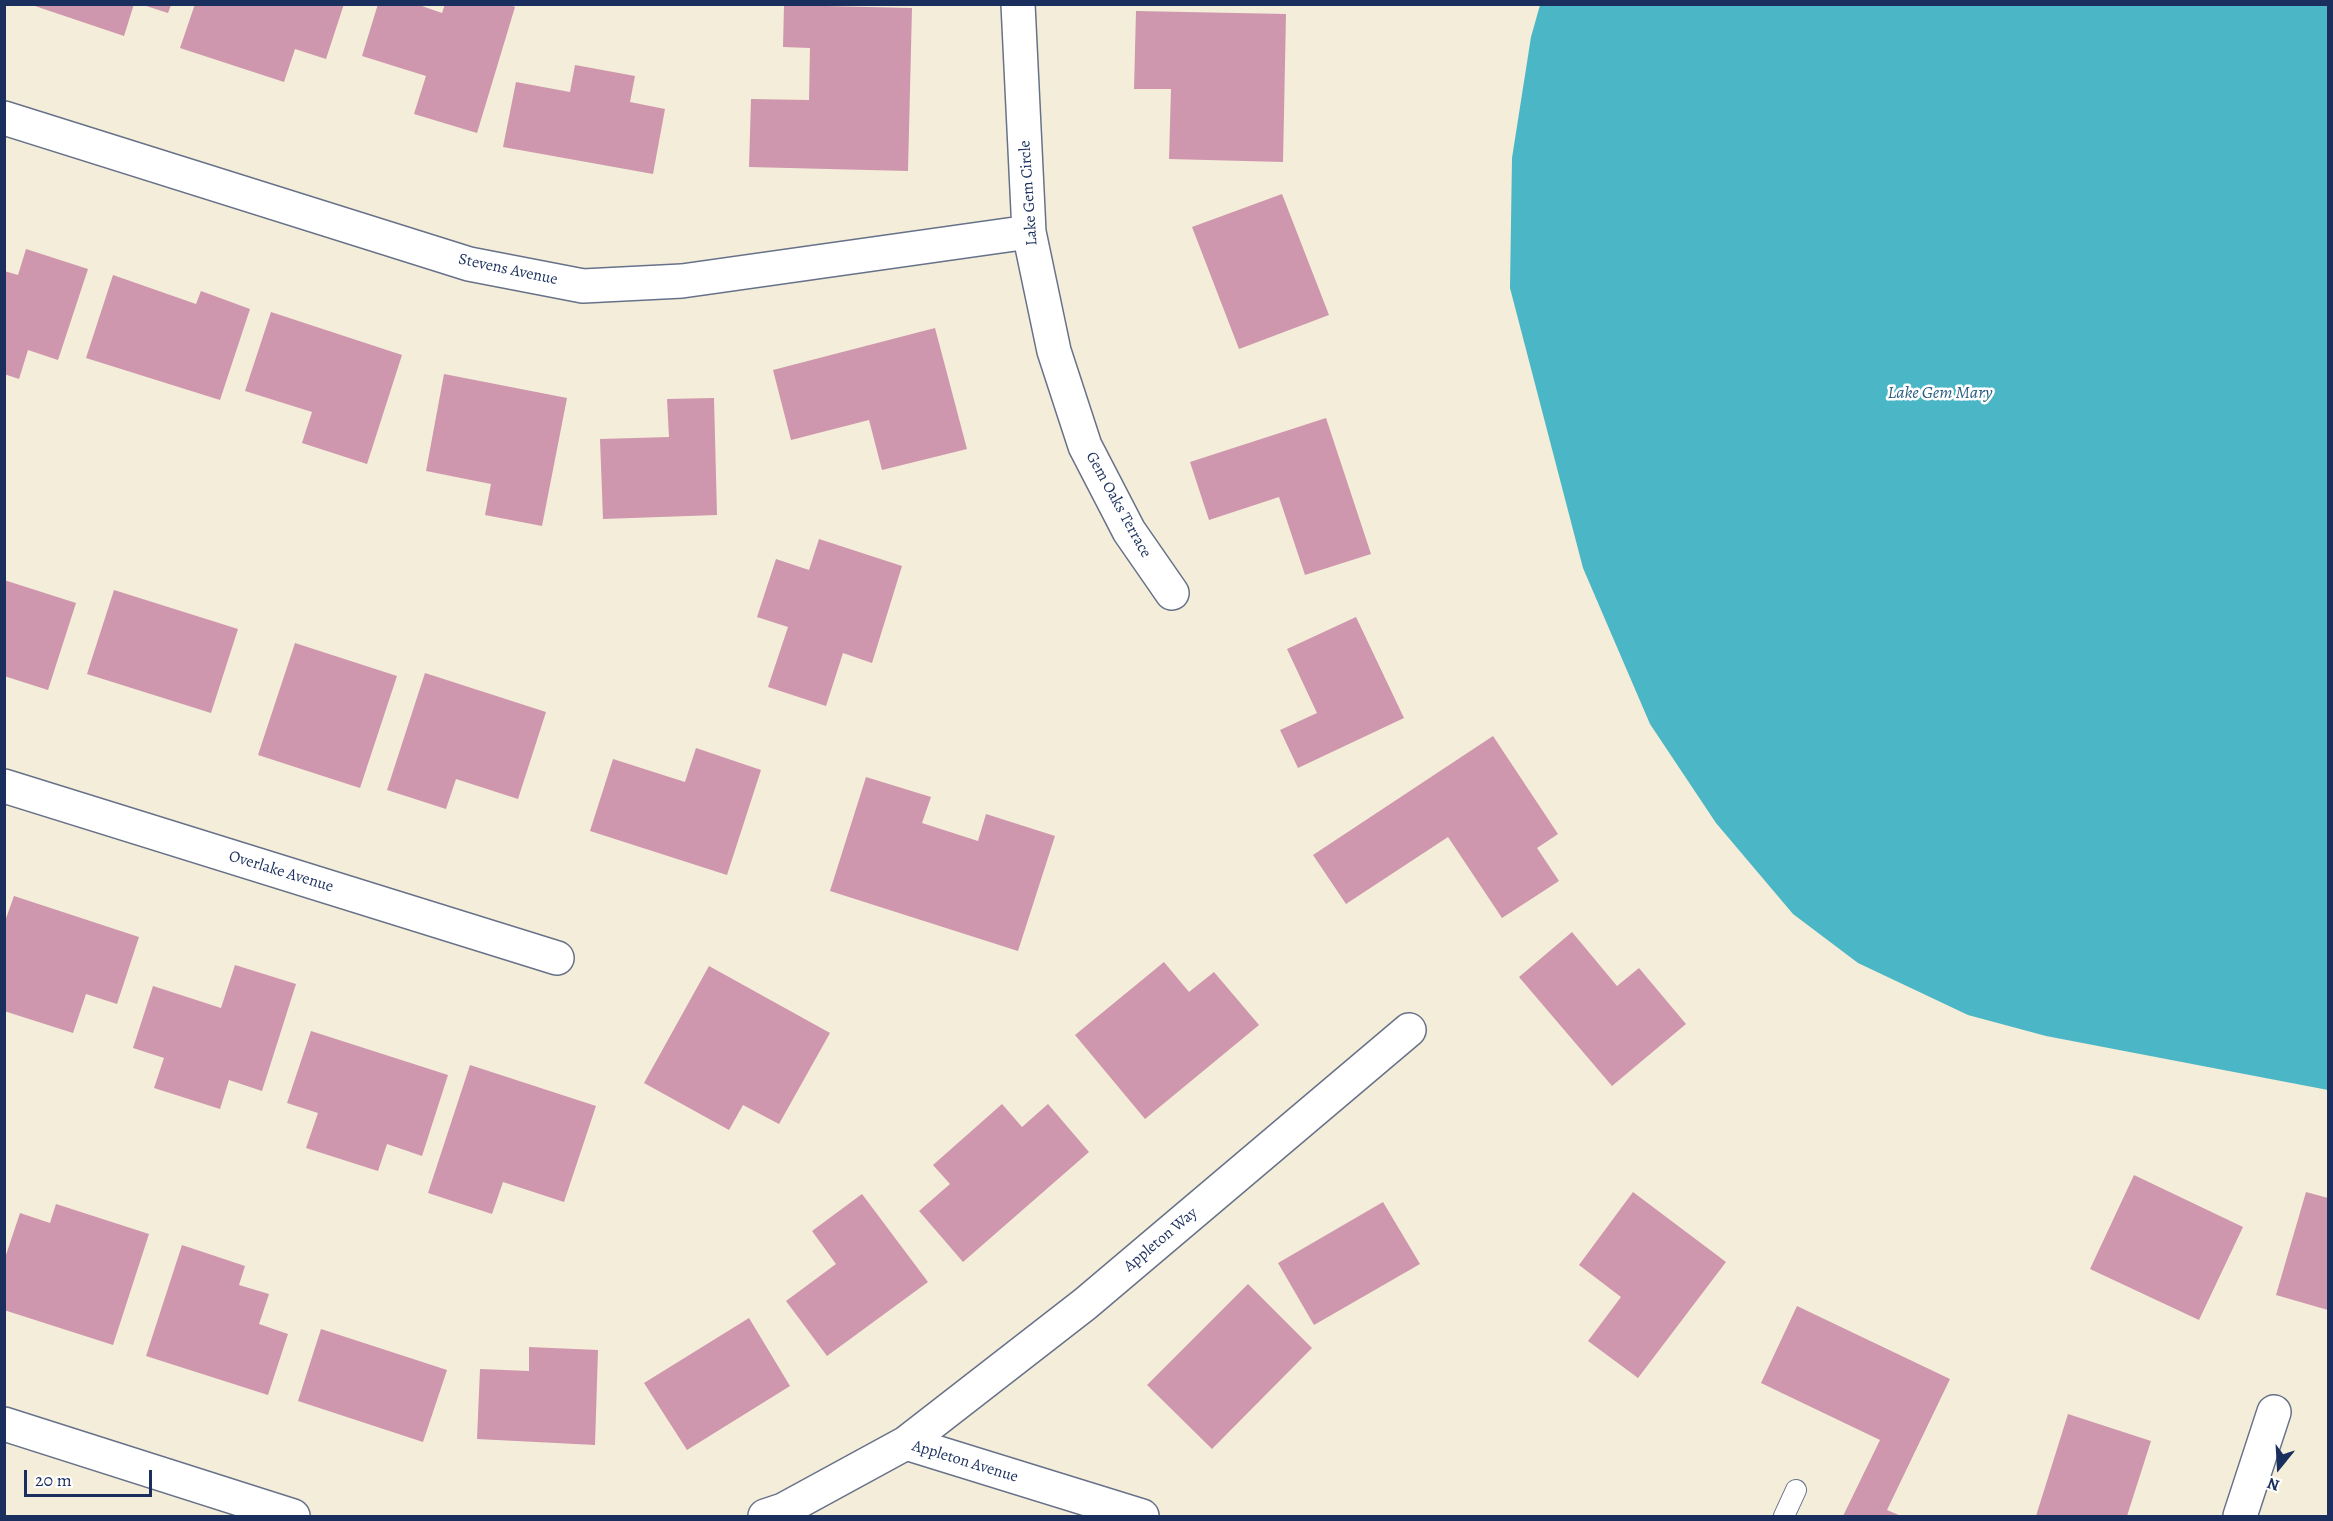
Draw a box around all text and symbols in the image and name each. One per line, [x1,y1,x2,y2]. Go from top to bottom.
street label: Lake Gem Circle [1016,140,1042,246]
street label: Stevens Avenue [457,250,559,290]
water label: Lake Gem Mary [1887,383,1993,405]
street label: Gem Oaks Terrace [1081,449,1155,561]
street label: Overlake Avenue [226,847,336,897]
street label: Appleton Way [1120,1204,1202,1276]
street label: Appleton Avenue [910,1437,1020,1487]
north arrow [2249,1437,2309,1497]
scale bar [27,1458,154,1496]
text: 20 m [35,1468,72,1492]
text: N [2264,1472,2282,1496]

